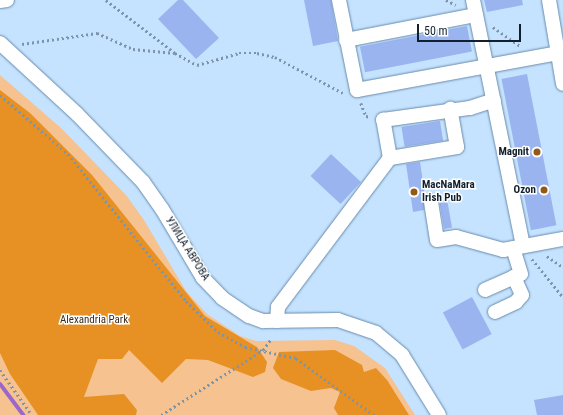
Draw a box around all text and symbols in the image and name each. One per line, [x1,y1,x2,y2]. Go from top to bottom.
scale bar [419,16,523,42]
text: 50 m [424,24,448,38]
place label: Magnit [498,145,529,159]
marker: Magnit [532,147,542,157]
place label: MacNaMara Irish Pub [422,179,475,205]
place label: Ozon [514,183,536,197]
marker: Ozon [539,185,549,195]
marker: MacNaMara Irish Pub [409,187,419,197]
street label: УЛИЦА АВРОВА [162,215,212,283]
park label: Alexandria Park [60,313,128,327]

